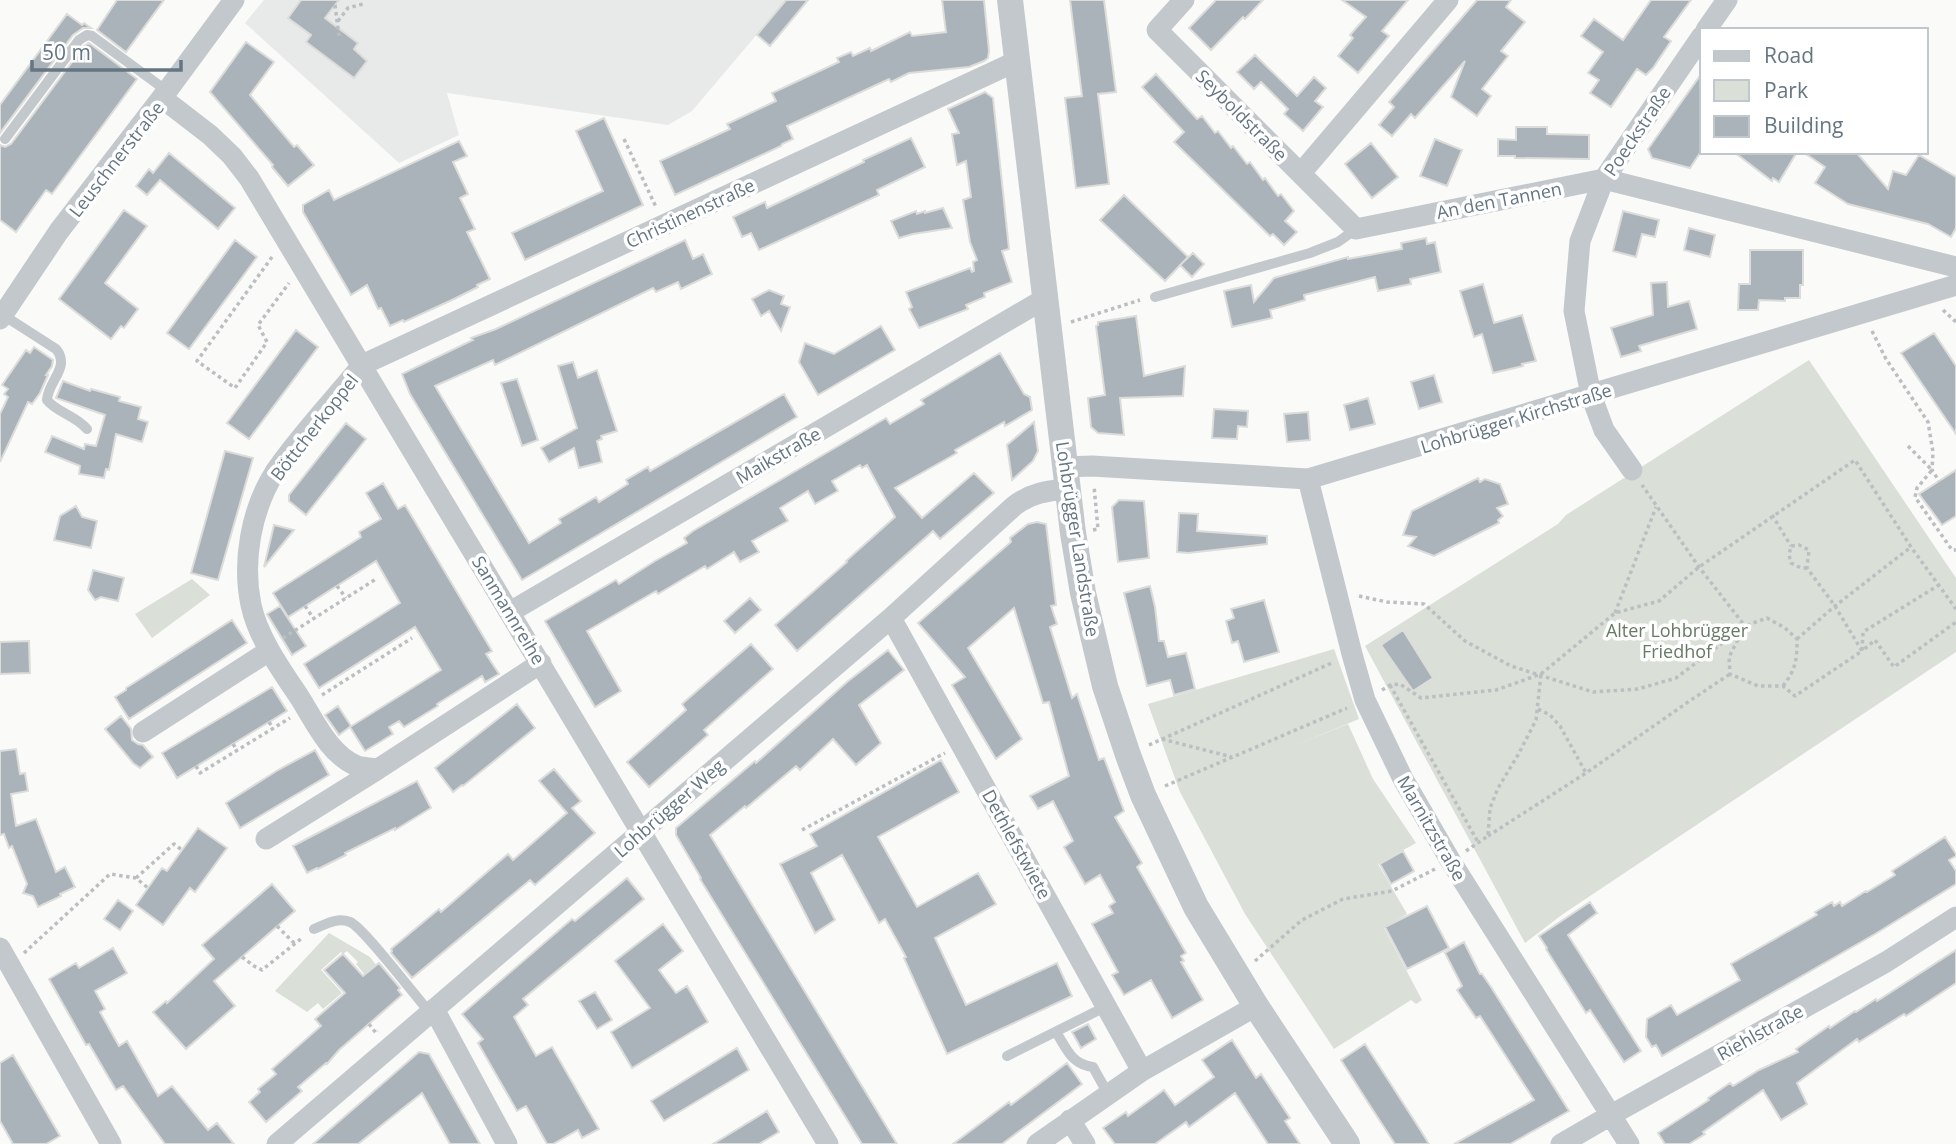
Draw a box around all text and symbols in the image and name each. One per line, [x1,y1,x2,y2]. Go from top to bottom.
scale bar [32,28,180,72]
legend [1700,28,1928,154]
text: 50 m [42,38,91,66]
text: Road [1764,41,1814,69]
street label: Seyboldstraße [1191,64,1293,166]
text: Park [1764,76,1808,104]
street label: Poeckstraße [1598,81,1676,181]
street label: Leuschnerstraße [63,96,169,222]
text: Building [1764,111,1843,139]
street label: Christinenstraße [622,173,758,253]
street label: An den Tannen [1434,176,1564,224]
street label: Böttcherkoppel [265,369,363,485]
street label: Lohbrügger Kirchstraße [1418,377,1614,459]
street label: Maikstraße [731,421,825,489]
street label: Lohbrügger Landstraße [1051,440,1105,638]
street label: Sanmannreihe [467,551,551,669]
park label: Alter Lohbrügger Friedhof [1606,618,1749,663]
street label: Lohbrügger Weg [609,753,729,863]
street label: Marnitzstraße [1392,771,1472,885]
street label: Dethlefstwiete [977,785,1057,903]
street label: Riehlstraße [1713,998,1807,1066]

